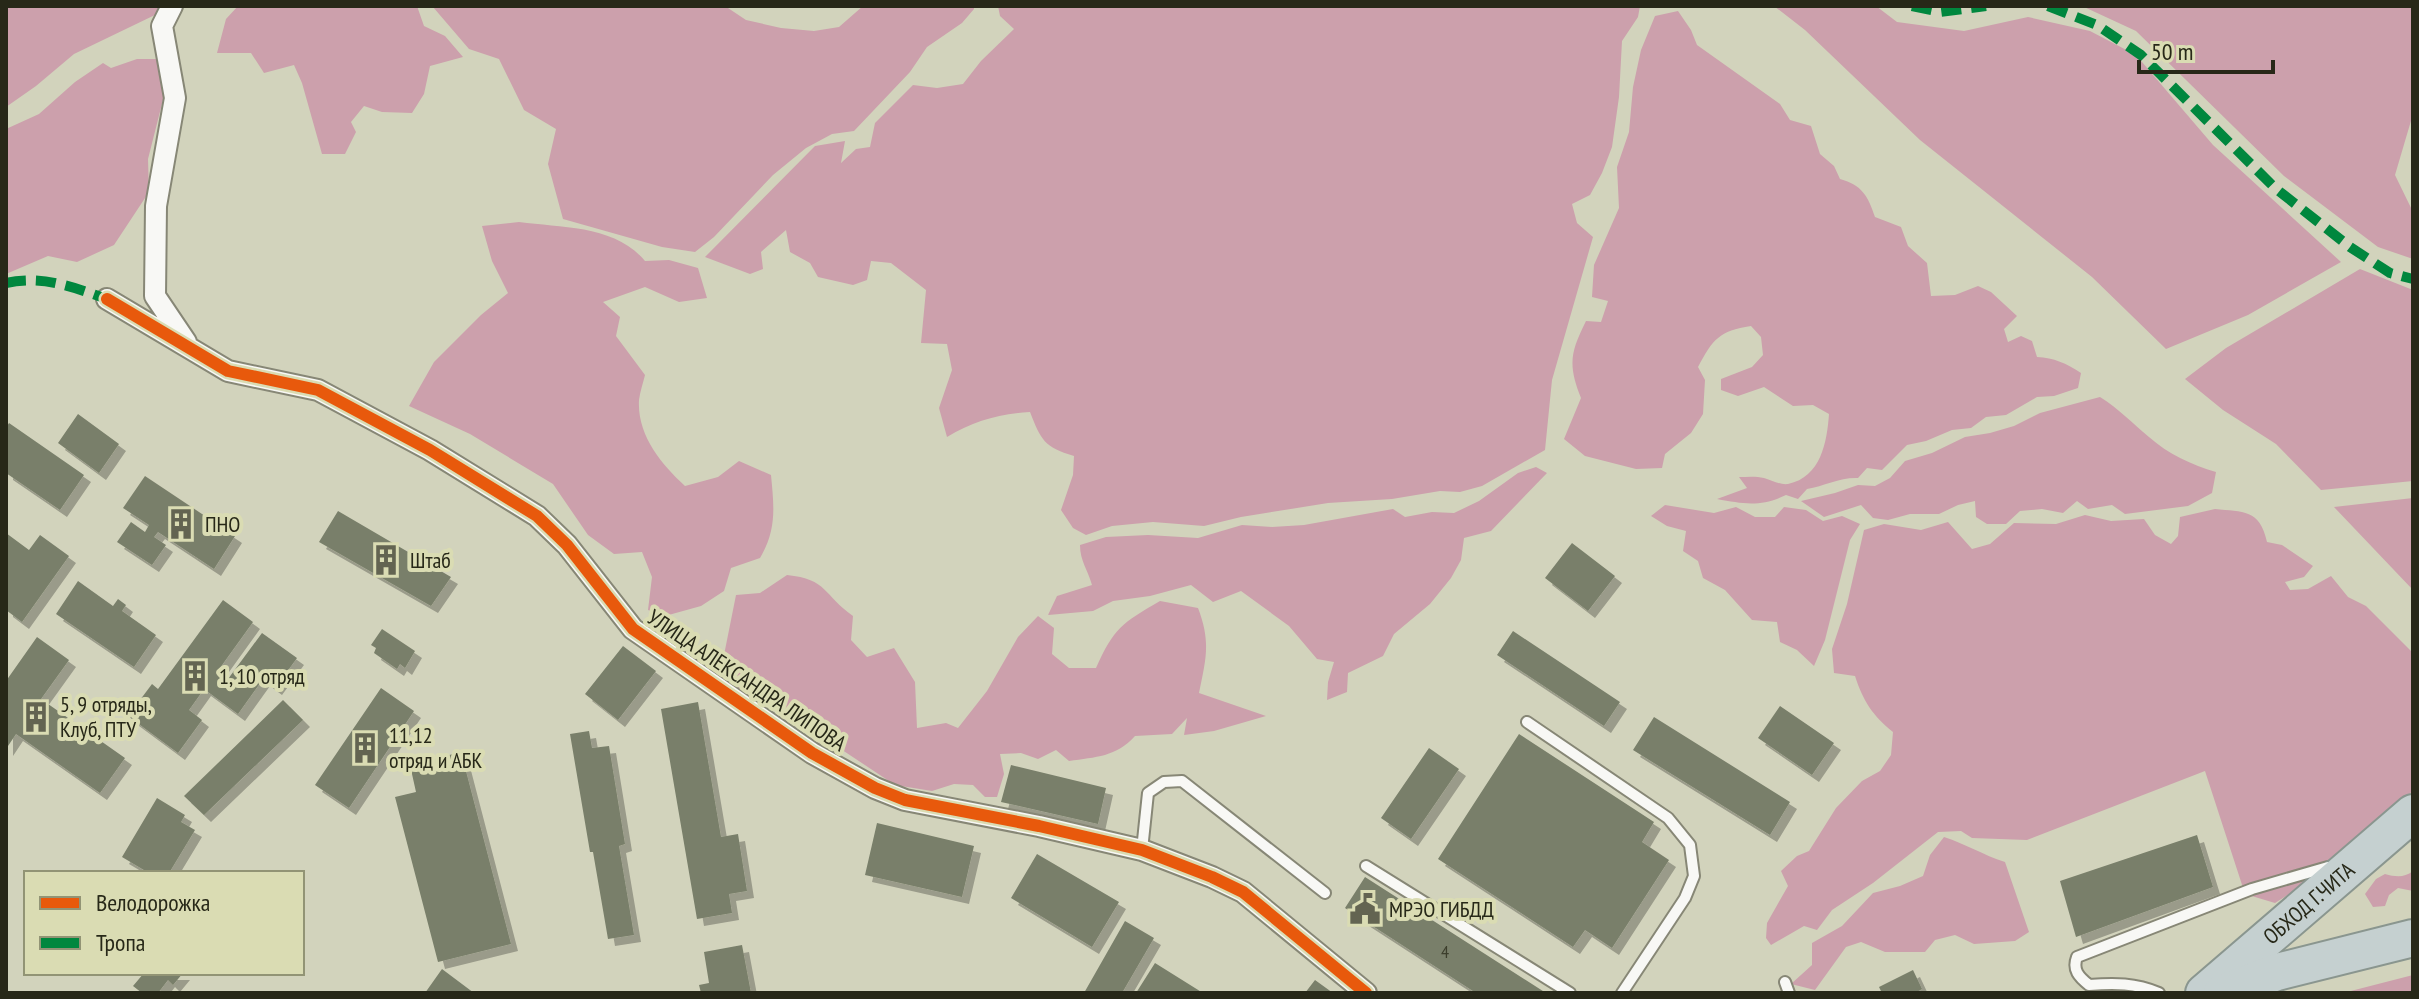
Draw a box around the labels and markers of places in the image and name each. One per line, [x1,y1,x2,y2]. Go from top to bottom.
building icon: ПНО [164,507,198,541]
place label: ПНО [205,510,240,538]
building icon: Штаб [369,543,403,577]
place label: Штаб [410,546,451,574]
building icon: 1, 10 отряд [178,659,212,693]
place label: 1, 10 отряд [219,662,305,690]
place label: 5, 9 отряды, Клуб, ПТУ [60,690,152,743]
building icon: 5, 9 отряды, Клуб, ПТУ [19,700,53,734]
place label: 11,12 отряд и АБК [389,721,483,774]
building icon: 11,12 отряд и АБК [348,731,382,765]
public building icon: МРЭО ГИБДД [1348,892,1382,926]
place label: МРЭО ГИБДД [1389,895,1494,923]

